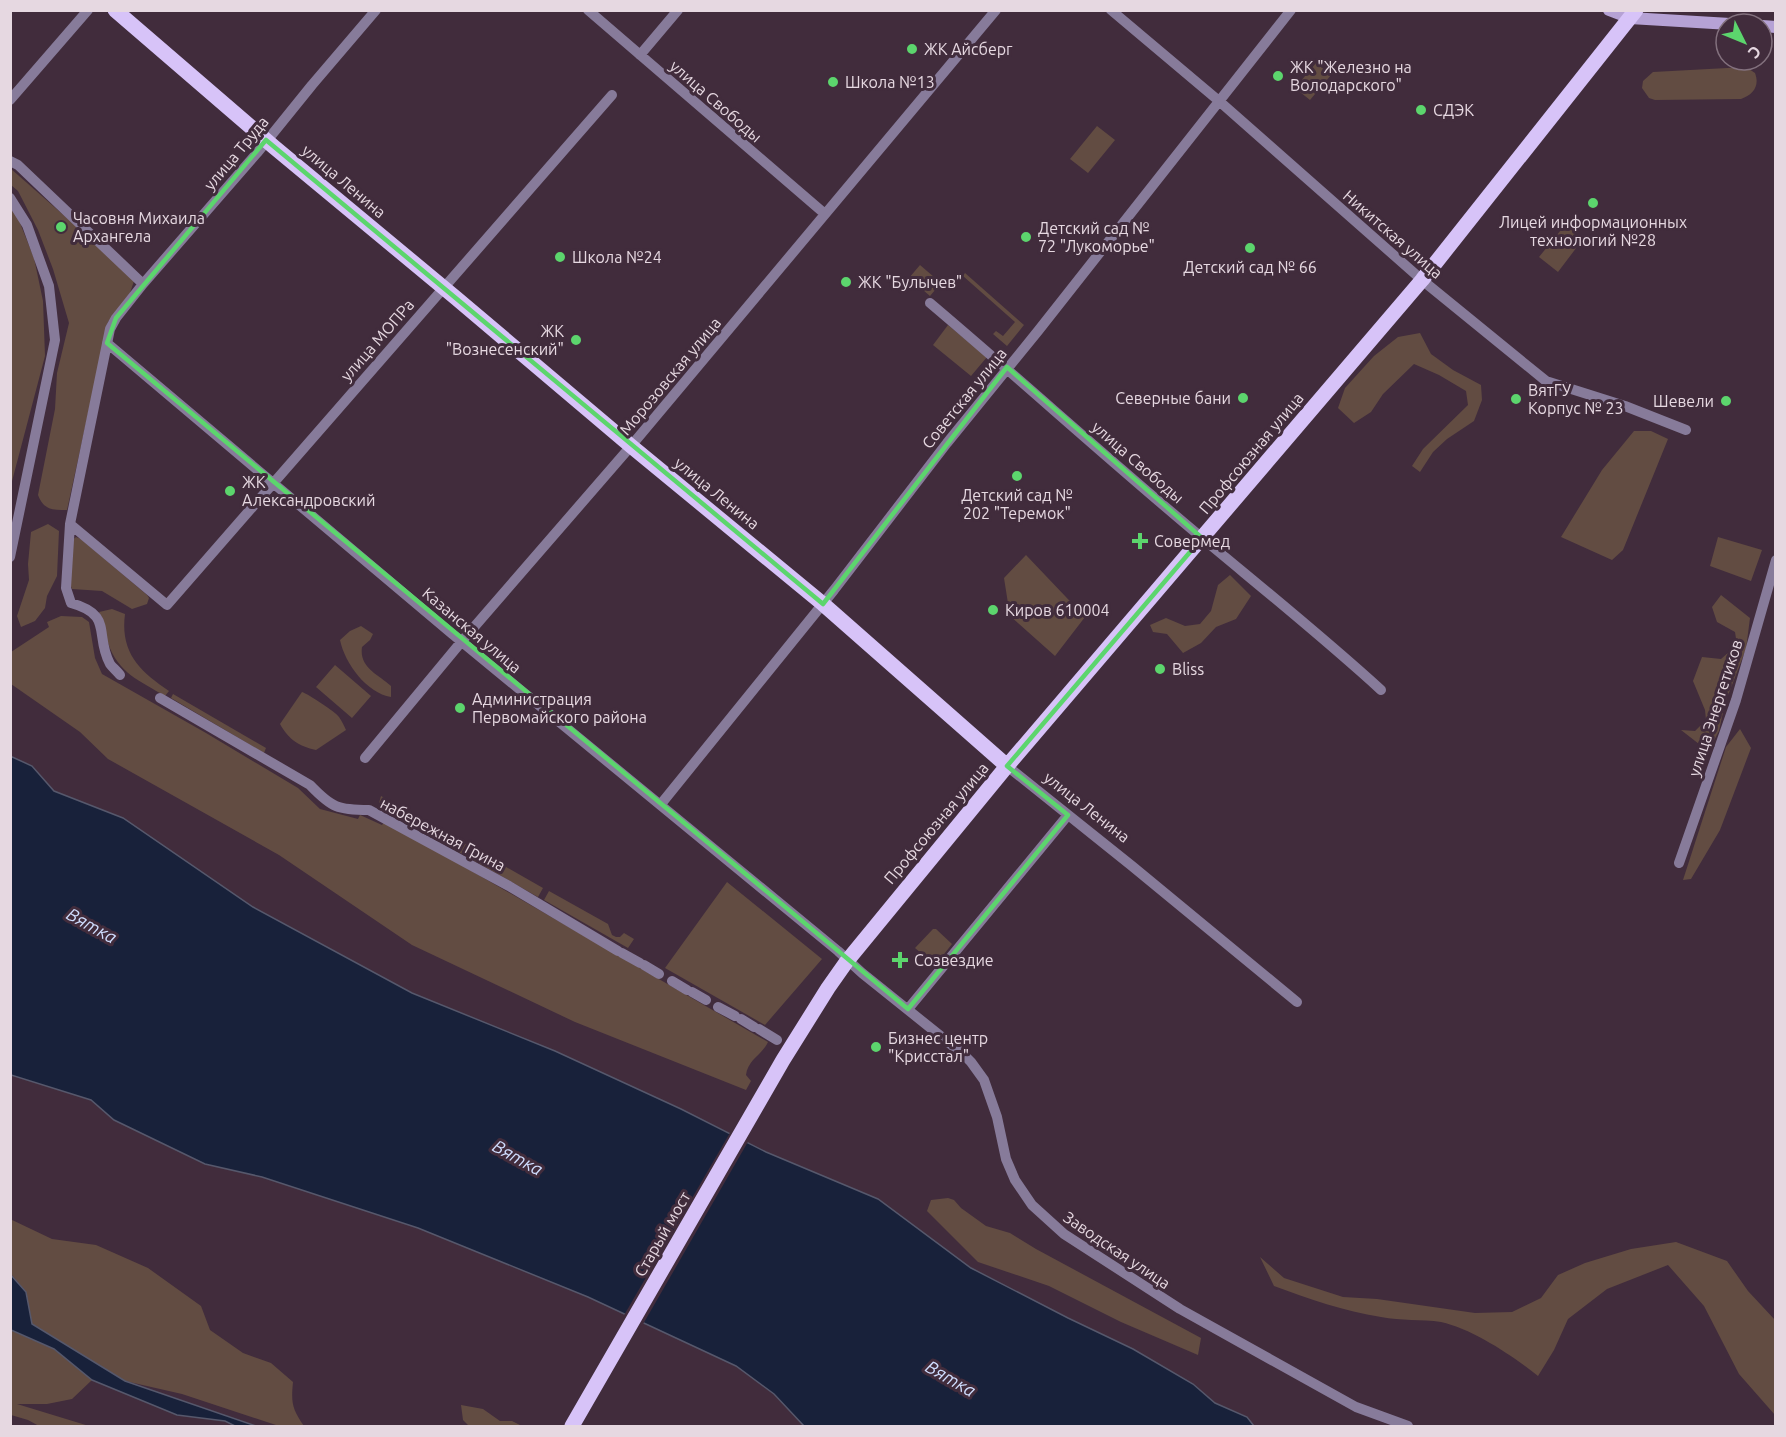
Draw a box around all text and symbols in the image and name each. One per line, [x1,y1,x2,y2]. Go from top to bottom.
north arrow [1714,12,1774,72]
place label: ЖК Айсберг [924,40,1013,58]
marker: ЖК Айсберг [905,42,919,56]
text: С [1745,42,1765,62]
street label: улица Свободы [667,56,765,146]
place label: ЖК "Железно на Володарского" [1290,58,1412,94]
marker: ЖК "Железно на Володарского" [1271,69,1285,83]
place label: Школа №13 [845,73,935,91]
marker: Школа №13 [826,75,840,89]
place label: СДЭК [1433,101,1474,119]
marker: СДЭК [1414,103,1428,117]
street label: улица Труда [200,113,272,193]
street label: улица Ленина [298,141,390,221]
street label: Никитская улица [1340,186,1446,282]
marker: Лицей информационных технологий №28 [1586,196,1600,210]
place label: Часовня Михаила Архангела [73,209,205,245]
place label: Лицей информационных технологий №28 [1499,213,1687,249]
place label: Детский сад № 72 "Лукоморье" [1038,219,1155,255]
marker: Часовня Михаила Архангела [54,220,68,234]
marker: Детский сад № 72 "Лукоморье" [1019,230,1033,244]
marker: Детский сад № 66 [1243,241,1257,255]
place label: Школа №24 [572,248,662,266]
marker: Школа №24 [553,250,567,264]
place label: Детский сад № 66 [1183,258,1317,276]
place label: ЖК "Булычев" [858,273,962,291]
marker: ЖК "Булычев" [839,275,853,289]
street label: улица МОПРа [337,295,417,385]
street label: Морозовская улица [616,314,724,438]
place label: ЖК "Вознесенский" [446,322,564,358]
marker: ЖК "Вознесенский" [569,333,583,347]
street label: Советская улица [918,344,1010,452]
place label: ВятГУ Корпус № 23 [1528,381,1624,417]
place label: Северные бани [1115,389,1231,407]
street label: Профсоюзная улица [1195,389,1307,517]
marker: Северные бани [1236,391,1250,405]
marker: ВятГУ Корпус № 23 [1509,392,1523,406]
place label: Шевели [1653,392,1714,410]
marker: Шевели [1719,394,1733,408]
street label: улица Свободы [1089,417,1187,507]
street label: улица Ленина [671,453,763,533]
marker: Детский сад № 202 "Теремок" [1010,469,1024,483]
place label: ЖК Александровский [242,473,376,509]
marker: ЖК Александровский [223,484,237,498]
place label: Детский сад № 202 "Теремок" [961,486,1073,522]
marker: Совермед [1131,532,1149,550]
place label: Совермед [1154,532,1230,550]
street label: Казанская улица [419,584,525,676]
place label: Киров 610004 [1005,601,1110,619]
marker: Киров 610004 [986,603,1000,617]
street label: улица Энергетиков [1684,637,1746,779]
place label: Bliss [1172,660,1204,678]
marker: Bliss [1153,662,1167,676]
place label: Администрация Первомайского района [472,690,647,726]
marker: Администрация Первомайского района [453,701,467,715]
street label: Профсоюзная улица [880,759,992,887]
street label: улица Ленина [1041,768,1133,846]
street label: набережная Грина [378,793,508,875]
water label: Вятка [63,903,121,947]
marker: Созвездие [891,951,909,969]
place label: Созвездие [914,951,994,969]
place label: Бизнес центр "Крисстал" [888,1029,988,1065]
marker: Бизнес центр "Крисстал" [869,1040,883,1054]
water label: Вятка [489,1135,547,1179]
street label: Старый мост [630,1188,694,1280]
street label: Заводская улица [1060,1208,1174,1292]
water label: Вятка [923,1356,980,1400]

